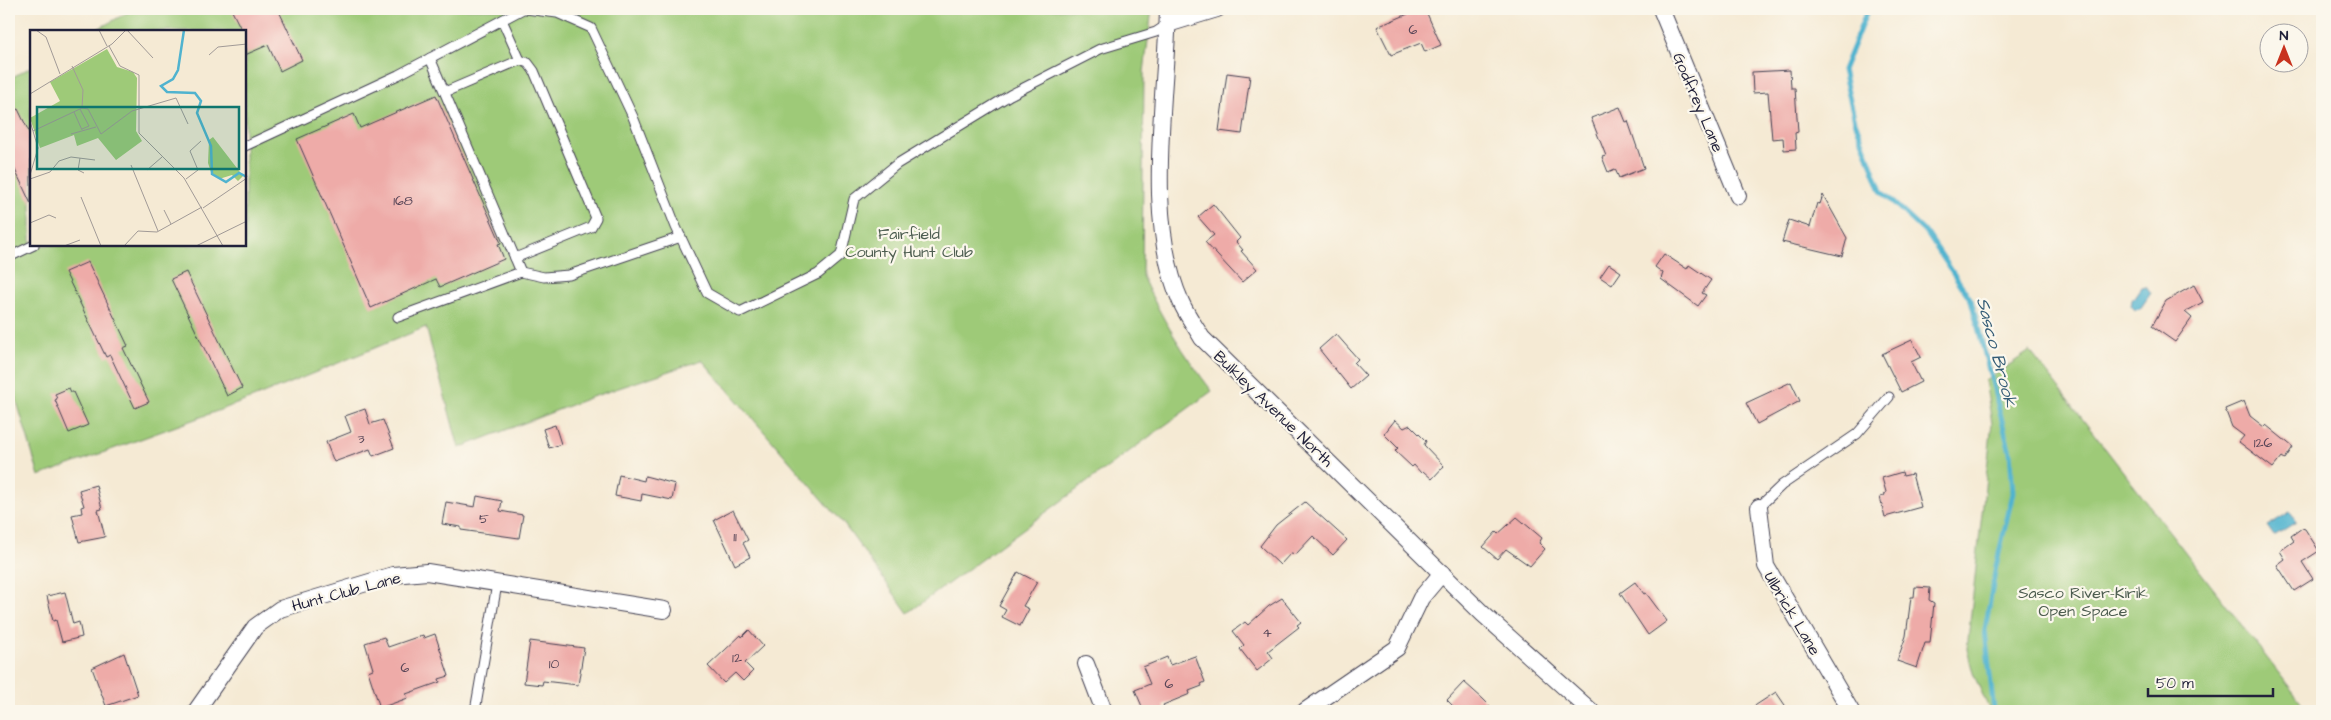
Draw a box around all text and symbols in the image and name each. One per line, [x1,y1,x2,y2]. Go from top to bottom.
house number: 6 [1409,20,1418,40]
north arrow [2258,22,2308,72]
text: N [2280,26,2289,46]
inset map [30,30,246,246]
street label: Godfrey Lane [1666,49,1729,156]
house number: 168 [393,191,413,211]
park label: Fairfield County Hunt Club [845,223,973,264]
water label: Sasco Brook [1970,295,2023,411]
street label: Bulkley Avenue North [1208,346,1338,473]
house number: 3 [357,429,365,449]
house number: 126 [2254,433,2273,453]
house number: 5 [479,509,489,529]
house number: 11 [733,527,737,547]
street label: Hunt Club Lane [289,567,403,617]
street label: Ulbrick Lane [1759,568,1826,660]
park label: Sasco River-Kirik Open Space [2018,582,2148,622]
house number: 4 [1262,623,1272,643]
house number: 12 [732,648,742,668]
house number: 10 [549,654,559,674]
house number: 6 [401,658,410,678]
scale bar [2148,665,2274,697]
text: 50 m [2156,673,2194,694]
house number: 6 [1165,674,1174,694]

